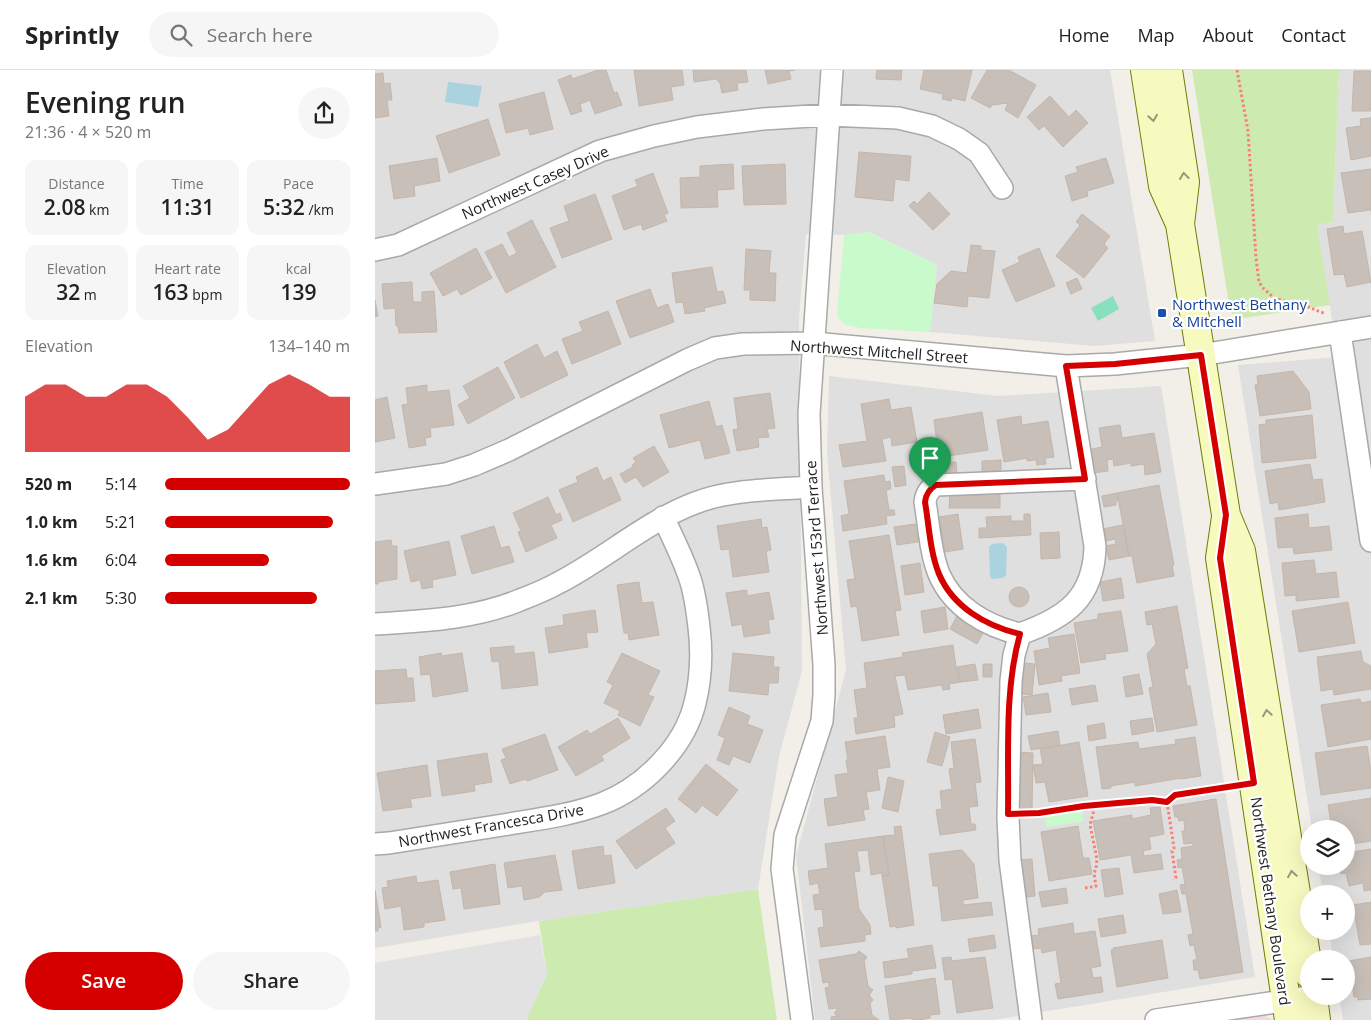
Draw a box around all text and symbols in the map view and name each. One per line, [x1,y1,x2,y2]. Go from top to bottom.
search box [149,12,499,57]
text: Sprintly [25,18,119,51]
icon: search [167,21,195,49]
text: Search here [207,22,313,48]
text: Home [1059,23,1109,47]
text: Map [1137,23,1175,47]
text: About [1203,23,1253,47]
text: Contact [1281,23,1346,47]
text: Evening run [25,83,186,121]
button: share [298,87,350,139]
one-way arrow [1147,115,1158,123]
text: 21:36 · 4 × 520 m [25,121,151,143]
street label: Northwest Casey Drive [458,141,612,223]
one-way arrow [1179,171,1190,179]
text: Distance [48,174,105,193]
text: Time [171,174,204,193]
text: Pace [283,174,314,193]
text: 2.08 [44,193,85,221]
text: 11:31 [161,193,214,221]
text: 5:32 [263,193,305,221]
text: km [85,200,109,219]
text: /km [305,200,334,219]
text: Elevation [47,259,106,278]
text: Heart rate [154,259,221,278]
text: kcal [286,259,311,278]
text: 32 [56,278,80,306]
text: 163 [153,278,189,306]
text: 139 [280,278,317,306]
text: m [80,285,97,304]
text: bpm [189,285,222,304]
place label: Northwest Bethany & Mitchell [1172,294,1308,331]
marker: Northwest Bethany & Mitchell [1156,307,1168,319]
text: Elevation [25,335,93,357]
text: 134–140 m [268,335,350,357]
street label: Northwest Mitchell Street [789,335,969,367]
pin [909,437,951,488]
icon: arrive [916,444,944,472]
street label: Northwest 153rd Terrace [800,460,832,636]
text: 520 m [25,473,72,495]
text: 5:14 [105,473,137,495]
text: 1.0 km [25,511,78,533]
text: 5:21 [105,511,137,533]
text: 1.6 km [25,549,78,571]
text: 6:04 [105,549,137,571]
text: 2.1 km [25,587,78,609]
text: 5:30 [105,587,137,609]
one-way arrow [1262,709,1272,718]
street label: Northwest Bethany Boulevard [1246,795,1296,1007]
street label: Northwest Francesca Drive [397,799,585,851]
map controls [1300,820,1355,1005]
button: layers [1300,820,1355,875]
one-way arrow [1288,869,1298,878]
button: + [1300,885,1355,940]
button: − [1300,950,1355,1005]
button: Save [25,952,183,1010]
button: Share [193,952,350,1010]

